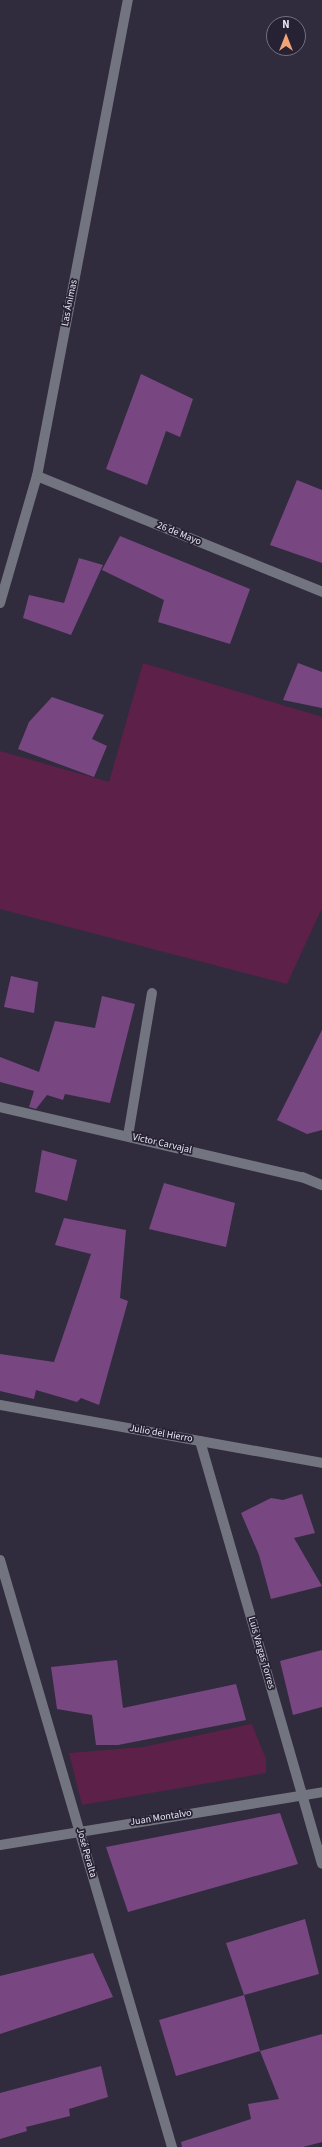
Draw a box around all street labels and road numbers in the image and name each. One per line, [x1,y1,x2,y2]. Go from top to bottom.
street label: Las Ánimas [60,279,80,327]
street label: 26 de Mayo [155,520,203,548]
street label: Víctor Carvajal [131,1131,193,1157]
street label: Julio del Hierro [128,1423,194,1445]
street label: Luis Vargas Torres [245,1616,277,1690]
street label: Juan Montalvo [130,1807,192,1829]
street label: José Peralta [73,1827,99,1879]

